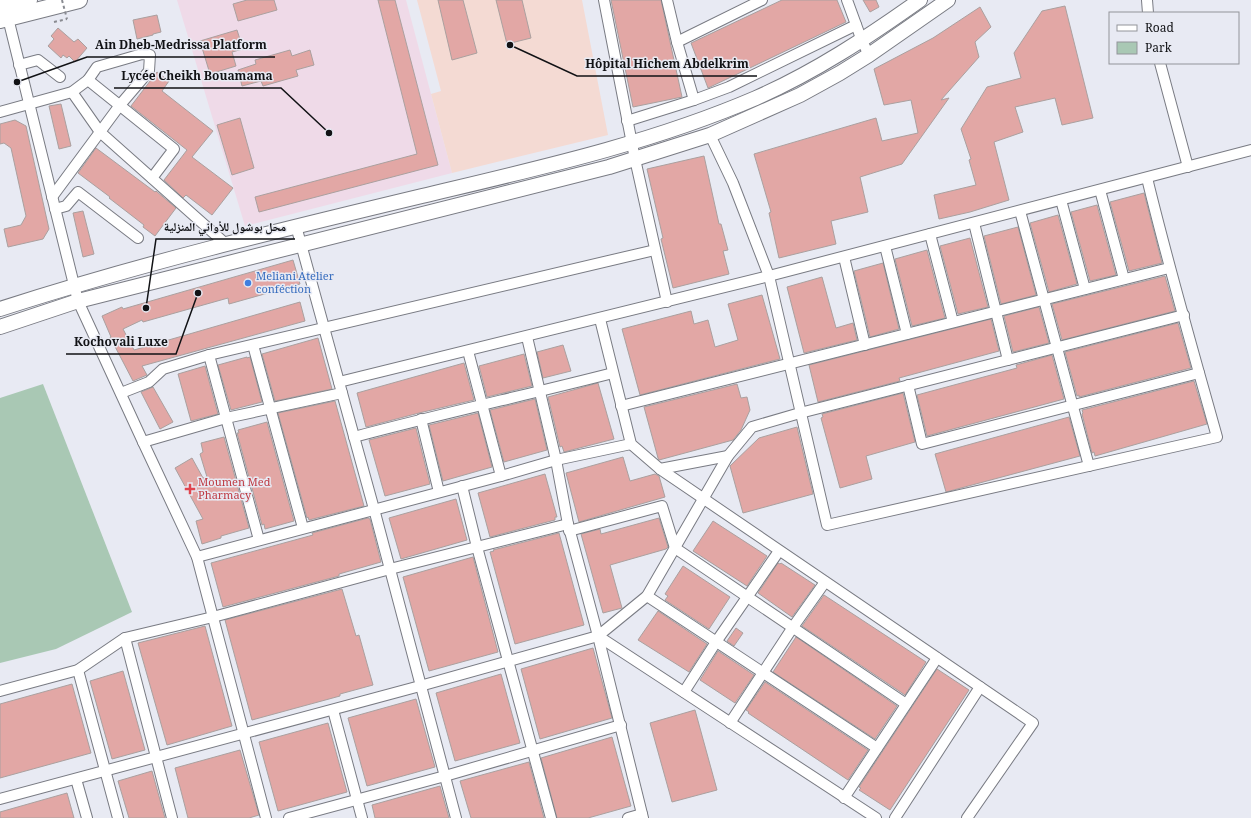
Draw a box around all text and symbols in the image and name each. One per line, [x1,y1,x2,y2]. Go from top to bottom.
legend [1109,12,1239,64]
text: Road [1145,19,1175,40]
callout: Ain Dheb-Medrissa Platform [87,33,275,57]
text: Ain Dheb-Medrissa Platform [95,36,267,57]
text: Park [1145,39,1173,60]
callout: Hôpital Hichem Abdelkrim [577,52,757,76]
text: Hôpital Hichem Abdelkrim [585,55,749,76]
callout: Lycée Cheikh Bouamama [114,64,281,88]
text: Lycée Cheikh Bouamama [121,67,273,88]
callout: محل بوشول للأواني المنزلية [156,215,295,239]
text: محل بوشول للأواني المنزلية [164,218,287,239]
place label: Meliani Atelier conféction [256,268,335,300]
marker: Meliani Atelier conféction [243,278,253,288]
callout: Kochovali Luxe [66,330,176,354]
text: Kochovali Luxe [74,333,168,354]
place label: Moumen Med Pharmacy [198,474,271,506]
marker: Moumen Med Pharmacy [185,484,195,494]

